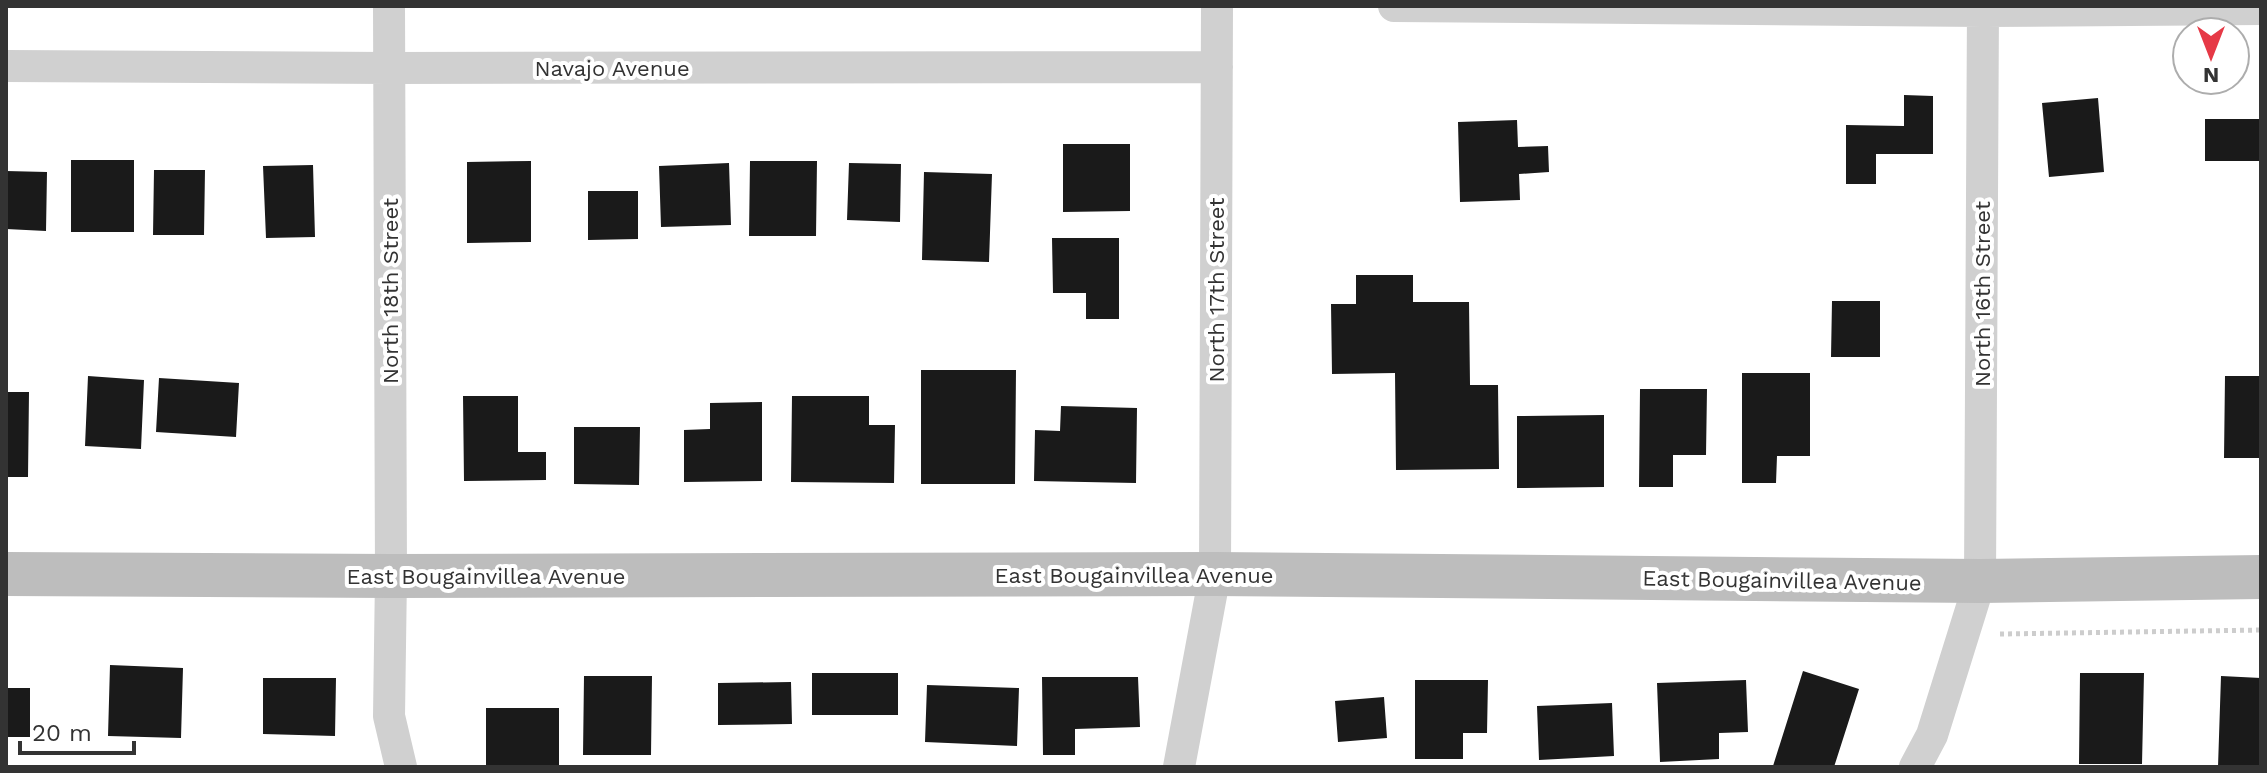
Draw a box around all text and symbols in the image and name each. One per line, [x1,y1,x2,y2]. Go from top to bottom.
north arrow [2171,16,2251,96]
street label: Navajo Avenue [534,56,690,81]
text: N [2203,63,2219,88]
street label: North 18th Street [378,198,403,384]
street label: North 17th Street [1204,198,1229,382]
street label: North 16th Street [1970,201,1995,387]
street label: East Bougainvillea Avenue [994,563,1274,588]
street label: East Bougainvillea Avenue [346,564,626,589]
street label: East Bougainvillea Avenue [1642,566,1922,595]
scale bar [20,705,134,755]
text: 20 m [32,719,92,747]

